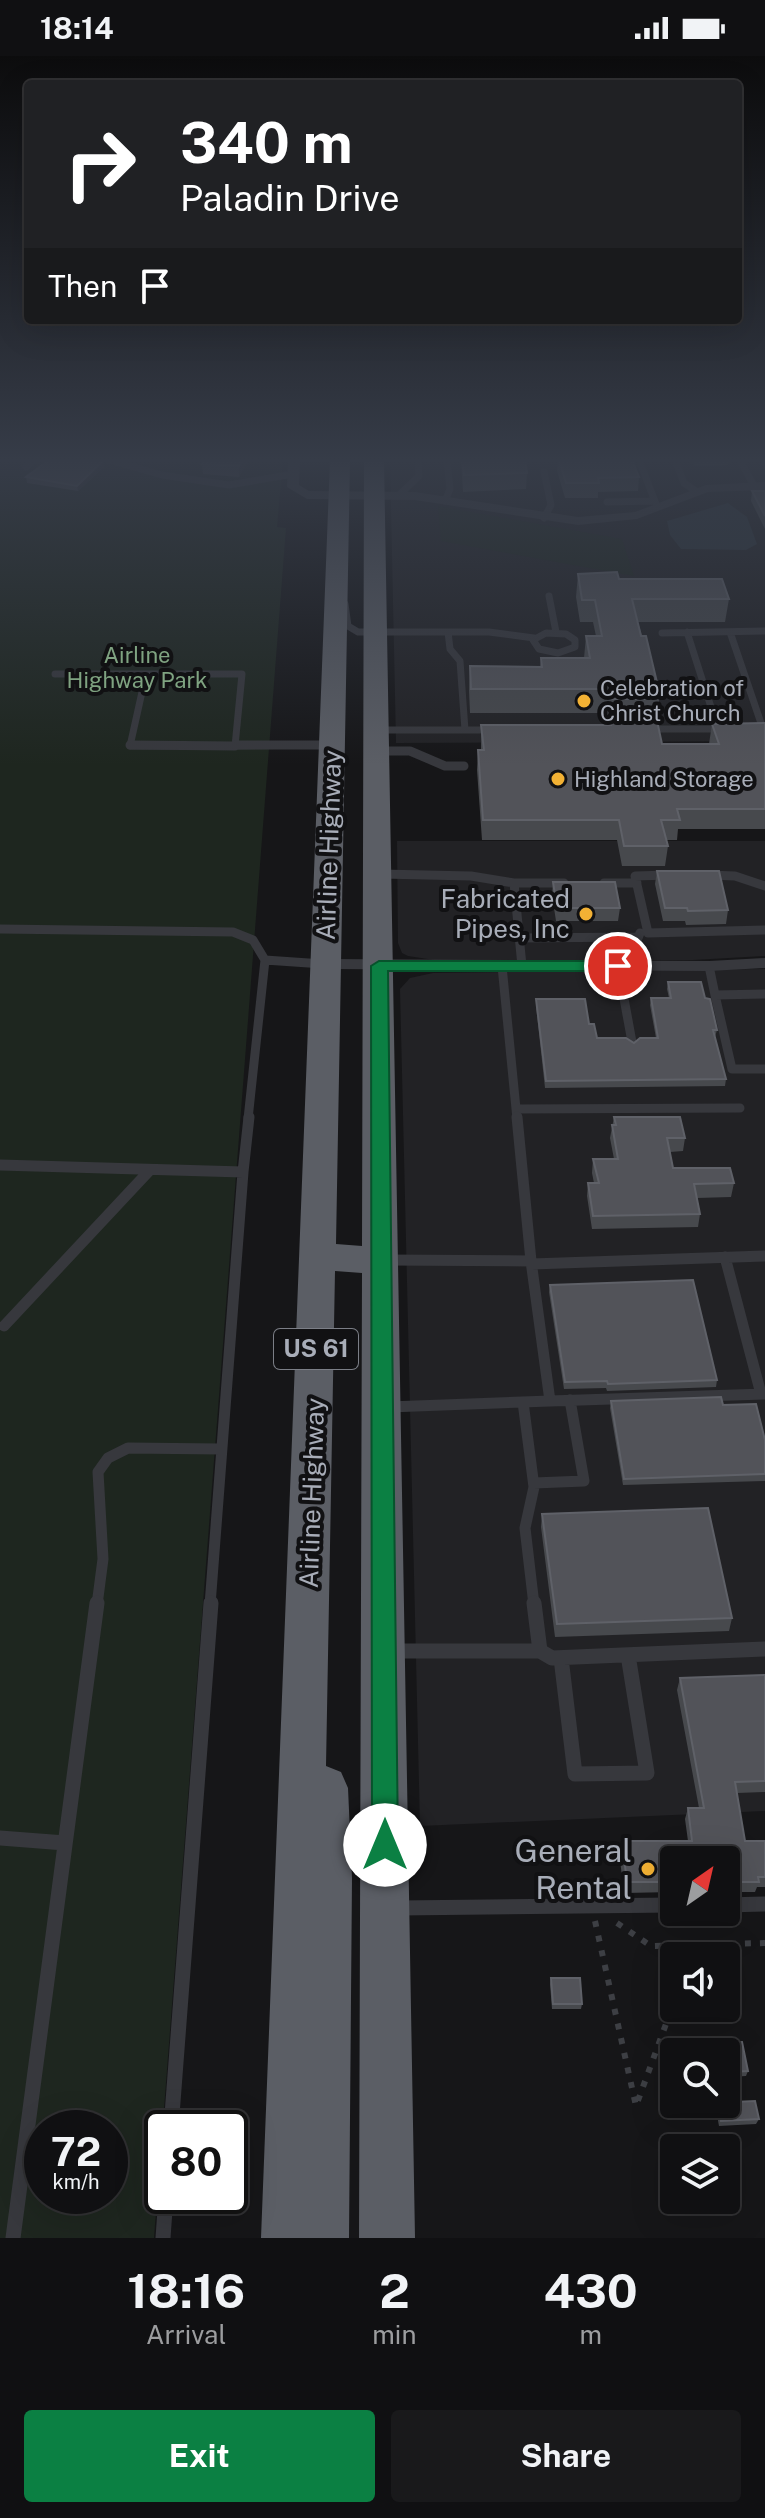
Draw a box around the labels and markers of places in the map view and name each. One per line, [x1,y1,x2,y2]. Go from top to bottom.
place label: Celebration of Christ Church [600,675,744,726]
marker: Celebration of Christ Church [575,692,593,710]
place label: Highland Storage [574,766,754,792]
marker: Highland Storage [549,770,567,788]
place label: Fabricated Pipes, Inc [441,883,570,944]
marker: Fabricated Pipes, Inc [577,905,595,923]
pin [584,932,652,1000]
place label: General Rental [514,1832,632,1906]
marker: General Rental [639,1860,657,1878]

